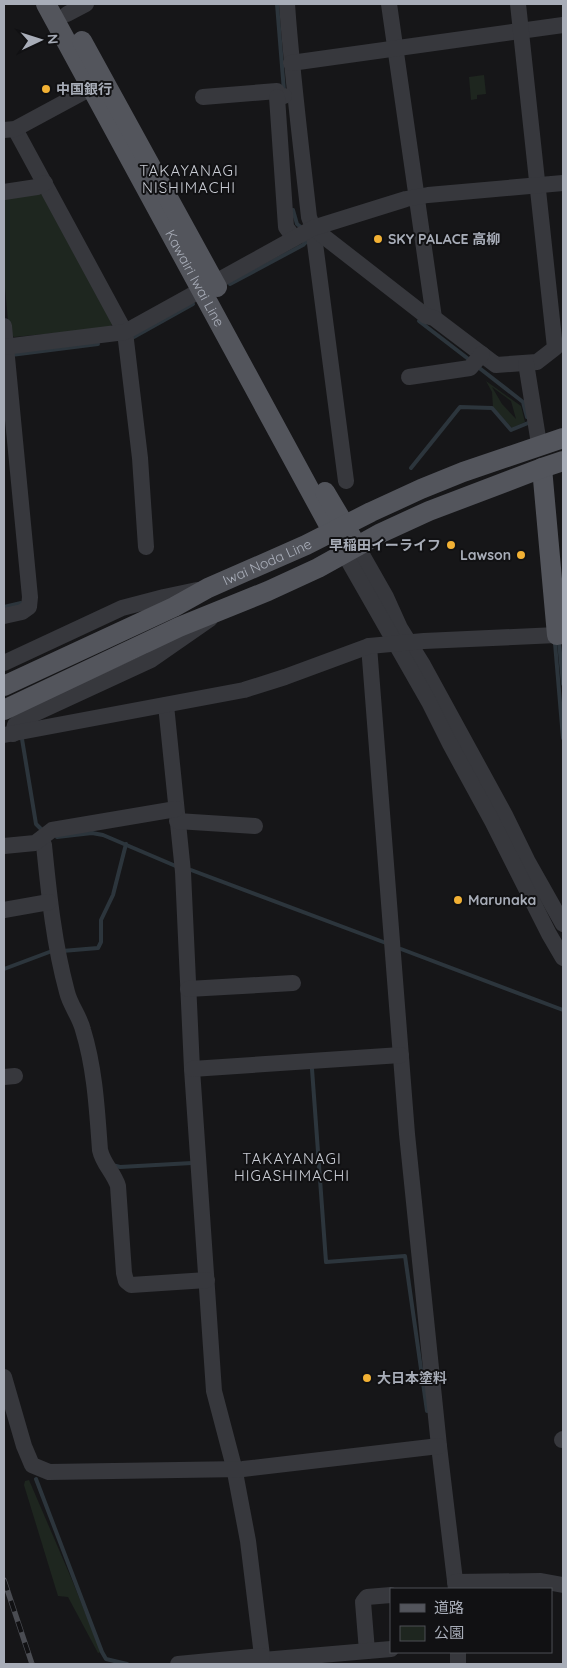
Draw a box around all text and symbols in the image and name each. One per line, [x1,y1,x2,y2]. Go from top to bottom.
north arrow [15,15,65,65]
text: N [44,33,62,45]
place label: 中国銀行 [56,80,112,98]
marker: 中国銀行 [40,83,52,95]
district label: TAKAYANAGI NISHIMACHI [139,161,239,197]
street label: Kawairi Iwai Line [161,226,229,330]
place label: SKY PALACE 高柳 [388,230,500,248]
marker: SKY PALACE 高柳 [372,233,384,245]
street label: Iwai Noda Line [220,535,315,589]
place label: 早稲田イーライフ [329,536,441,554]
marker: 早稲田イーライフ [445,539,457,551]
place label: Lawson [460,546,511,564]
marker: Lawson [515,549,527,561]
place label: Marunaka [468,891,536,909]
marker: Marunaka [452,894,464,906]
district label: TAKAYANAGI HIGASHIMACHI [234,1149,350,1185]
place label: 大日本塗料 [377,1369,447,1387]
marker: 大日本塗料 [361,1372,373,1384]
legend [390,1588,552,1653]
text: 道路 [434,1598,464,1617]
text: 公園 [434,1623,464,1642]

